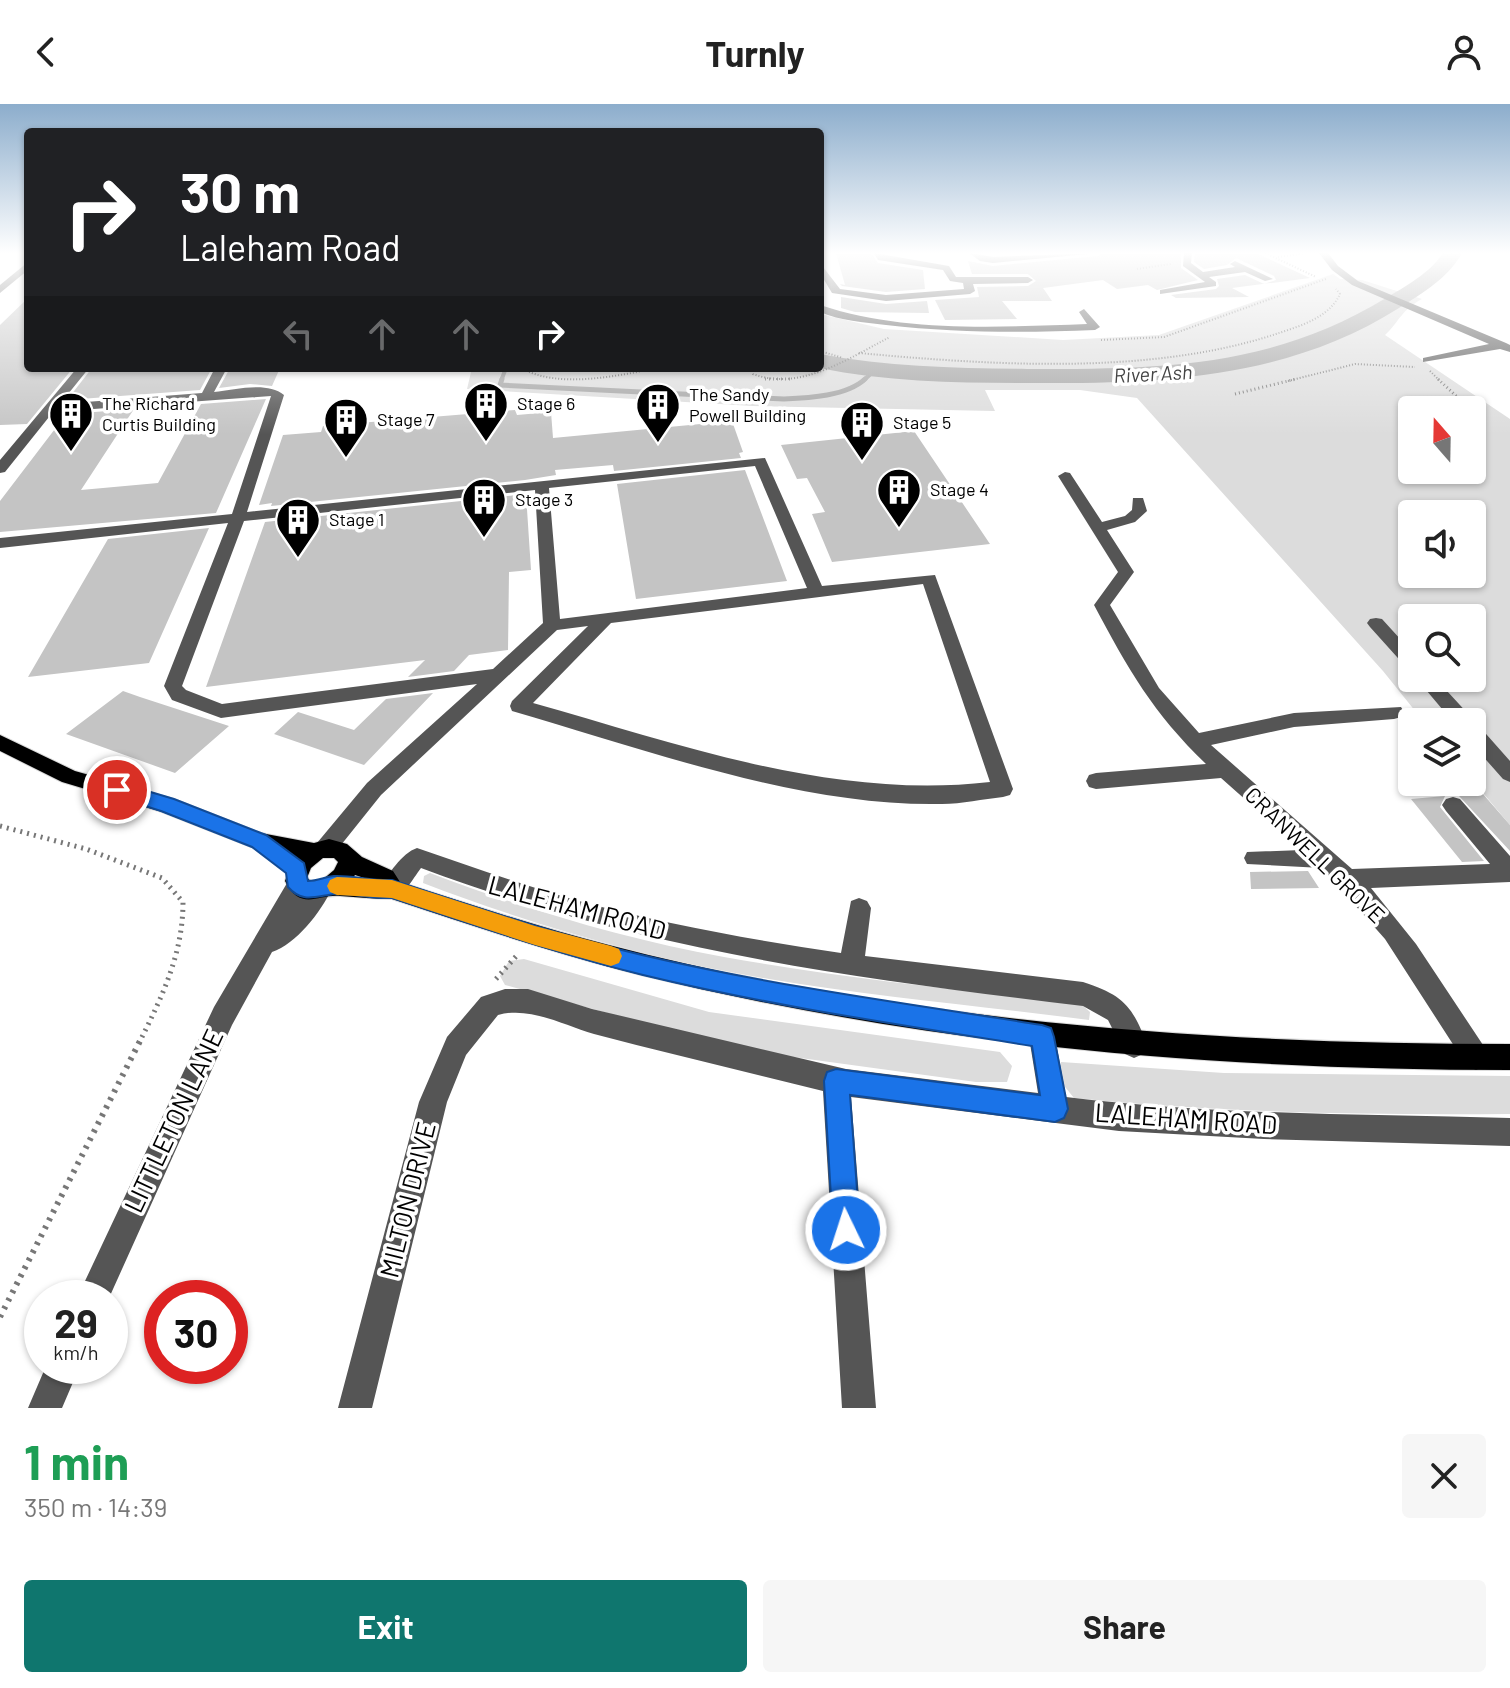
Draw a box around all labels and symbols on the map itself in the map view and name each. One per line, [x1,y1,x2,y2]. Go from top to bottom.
water label: River Ash [1113,359,1193,387]
building icon: Stage 6 [462,380,510,443]
building icon: The Sandy Powell Building [634,381,682,444]
place label: The Sandy Powell Building [689,383,806,426]
building icon: The Richard Curtis Building [47,390,95,453]
place label: The Richard Curtis Building [102,392,216,435]
place label: Stage 6 [517,392,575,414]
building icon: Stage 7 [322,396,370,459]
north arrow [1398,396,1486,484]
building icon: Stage 5 [838,399,886,462]
place label: Stage 7 [377,408,435,430]
place label: Stage 5 [893,411,951,433]
building icon: Stage 4 [875,466,923,529]
building icon: Stage 3 [460,476,508,539]
place label: Stage 4 [930,478,989,500]
place label: Stage 3 [515,488,573,510]
building icon: Stage 1 [274,496,322,559]
place label: Stage 1 [329,508,384,530]
pin [83,756,151,824]
street label: CRANWELL GROVE [1240,781,1391,928]
street label: LALEHAM ROAD [485,868,670,945]
street label: LITTLETON LANE [117,1024,229,1217]
street label: LALEHAM ROAD [1094,1096,1278,1139]
street label: MILTON DRIVE [372,1118,441,1281]
position arrow [804,1188,888,1272]
speed limit sign: 30 [144,1280,248,1384]

